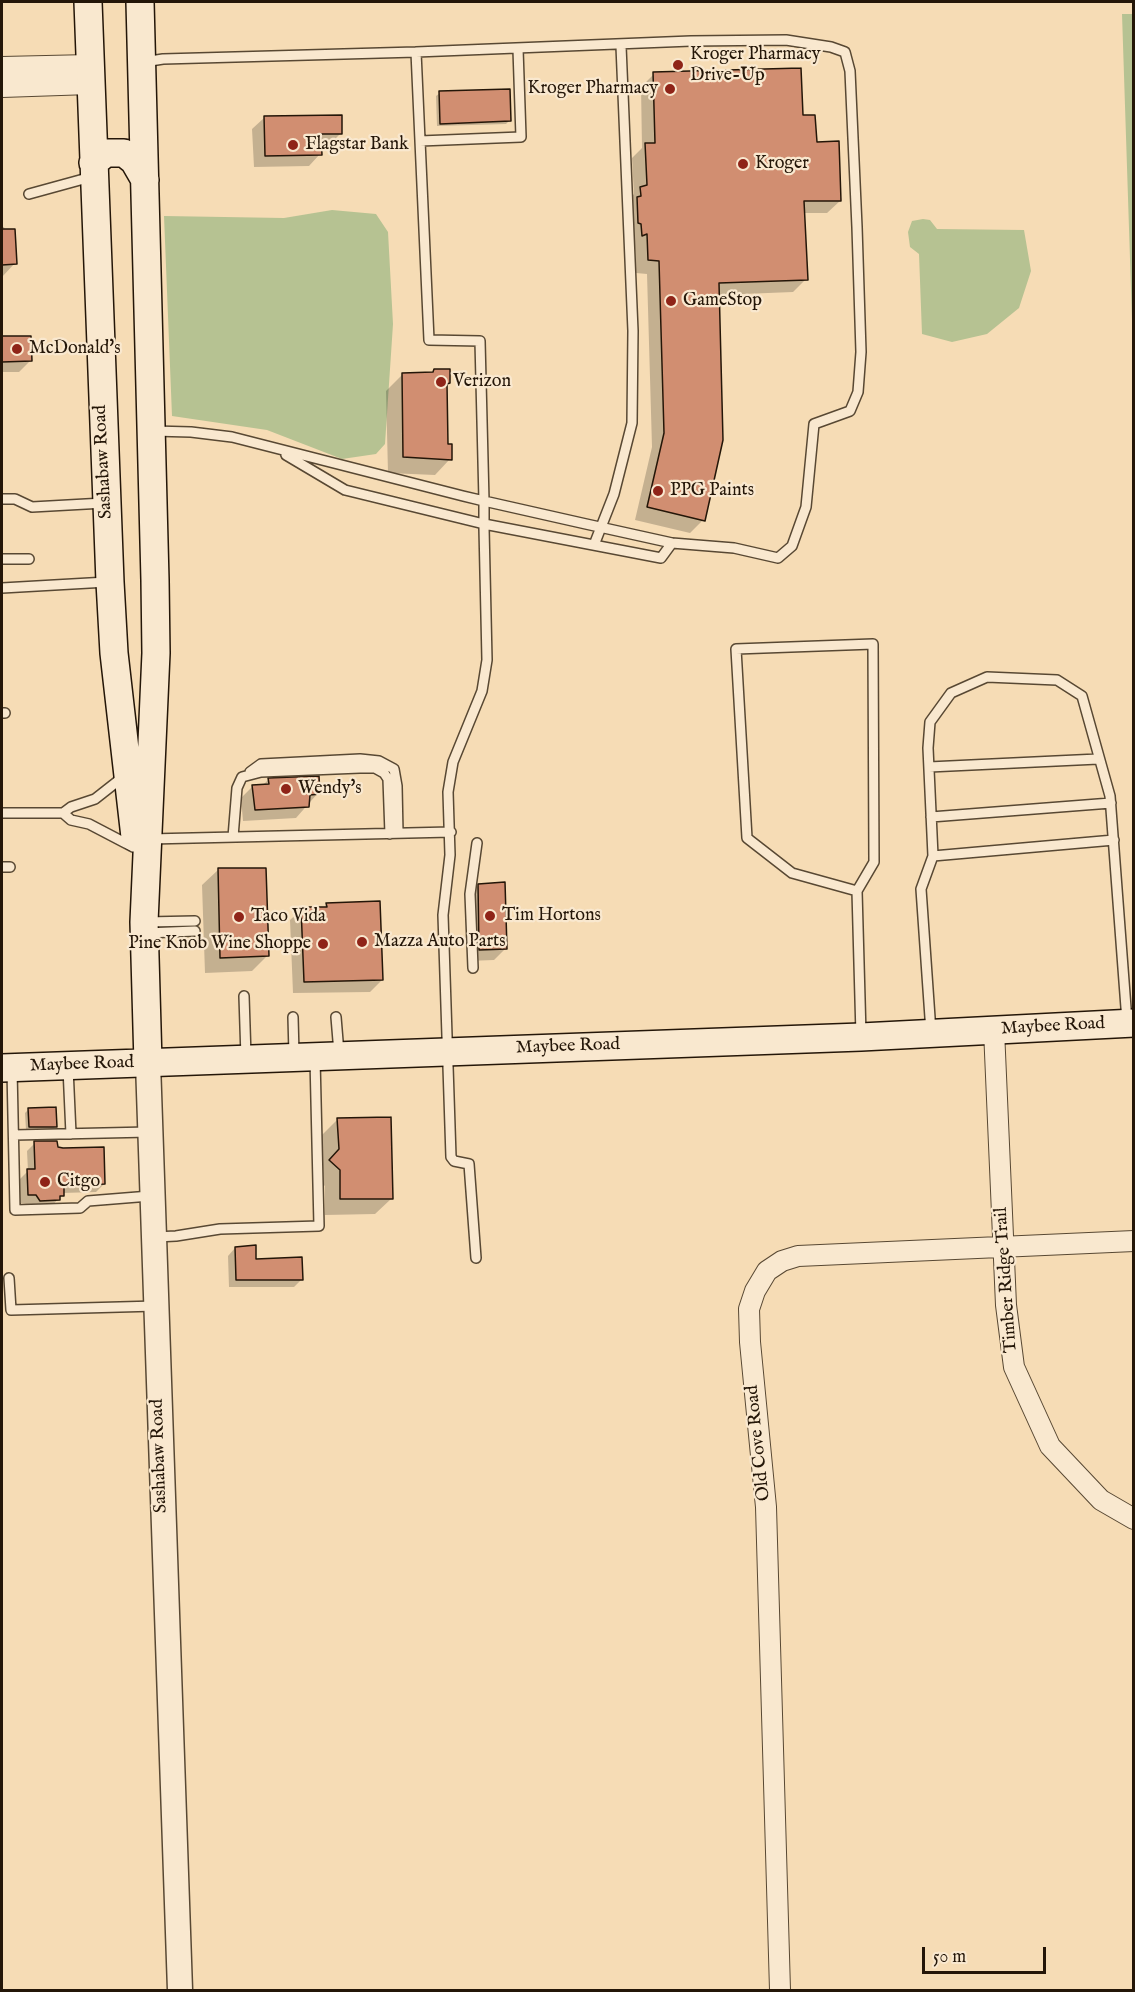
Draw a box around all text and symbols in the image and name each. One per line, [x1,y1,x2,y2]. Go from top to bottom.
place label: Kroger Pharmacy Drive-Up [690,44,821,86]
marker: Kroger Pharmacy Drive-Up [671,58,685,72]
place label: Kroger Pharmacy [527,78,658,100]
marker: Kroger Pharmacy [663,82,677,96]
place label: Flagstar Bank [305,134,409,156]
marker: Flagstar Bank [286,138,300,152]
place label: Kroger [755,153,809,175]
marker: Kroger [736,157,750,171]
place label: GameStop [683,290,762,312]
marker: GameStop [664,294,678,308]
place label: McDonald's [29,338,121,360]
marker: McDonald's [10,342,24,356]
place label: Verizon [453,371,511,393]
marker: Verizon [434,375,448,389]
street label: Sashabaw Road [90,404,118,520]
place label: PPG Paints [670,480,754,502]
marker: PPG Paints [651,484,665,498]
place label: Wendy's [298,778,362,800]
marker: Wendy's [279,782,293,796]
place label: Tim Hortons [502,905,601,927]
place label: Taco Vida [251,906,326,928]
marker: Tim Hortons [483,909,497,923]
marker: Taco Vida [232,910,246,924]
place label: Mazza Auto Parts [374,931,506,953]
place label: Pine Knob Wine Shoppe [128,933,311,955]
marker: Mazza Auto Parts [355,935,369,949]
marker: Pine Knob Wine Shoppe [316,937,330,951]
street label: Maybee Road [1000,1013,1106,1041]
street label: Maybee Road [516,1034,620,1060]
street label: Maybee Road [30,1052,134,1078]
place label: Citgo [57,1171,100,1193]
marker: Citgo [38,1175,52,1189]
street label: Timber Ridge Trail [991,1206,1023,1354]
street label: Old Cove Road [742,1384,776,1502]
street label: Sashabaw Road [147,1399,173,1513]
scale bar [925,1935,1050,1973]
text: 50 m [933,1946,966,1969]

